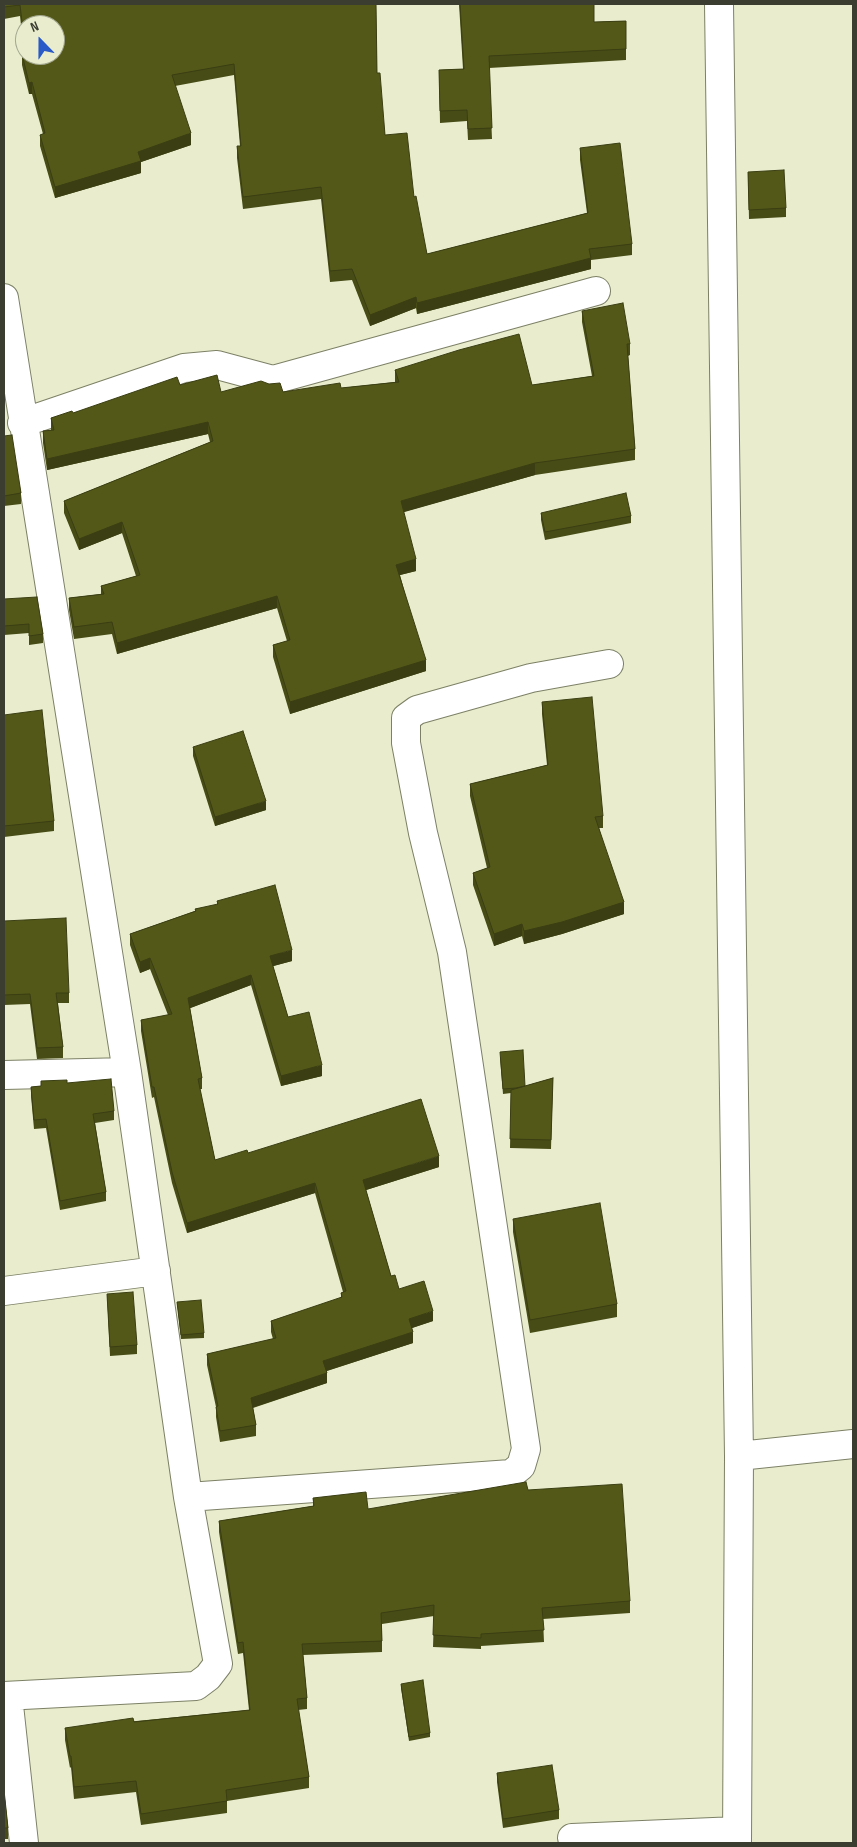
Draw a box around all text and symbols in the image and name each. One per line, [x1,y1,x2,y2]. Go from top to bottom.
north arrow [15,15,65,65]
text: N [28,17,41,36]

